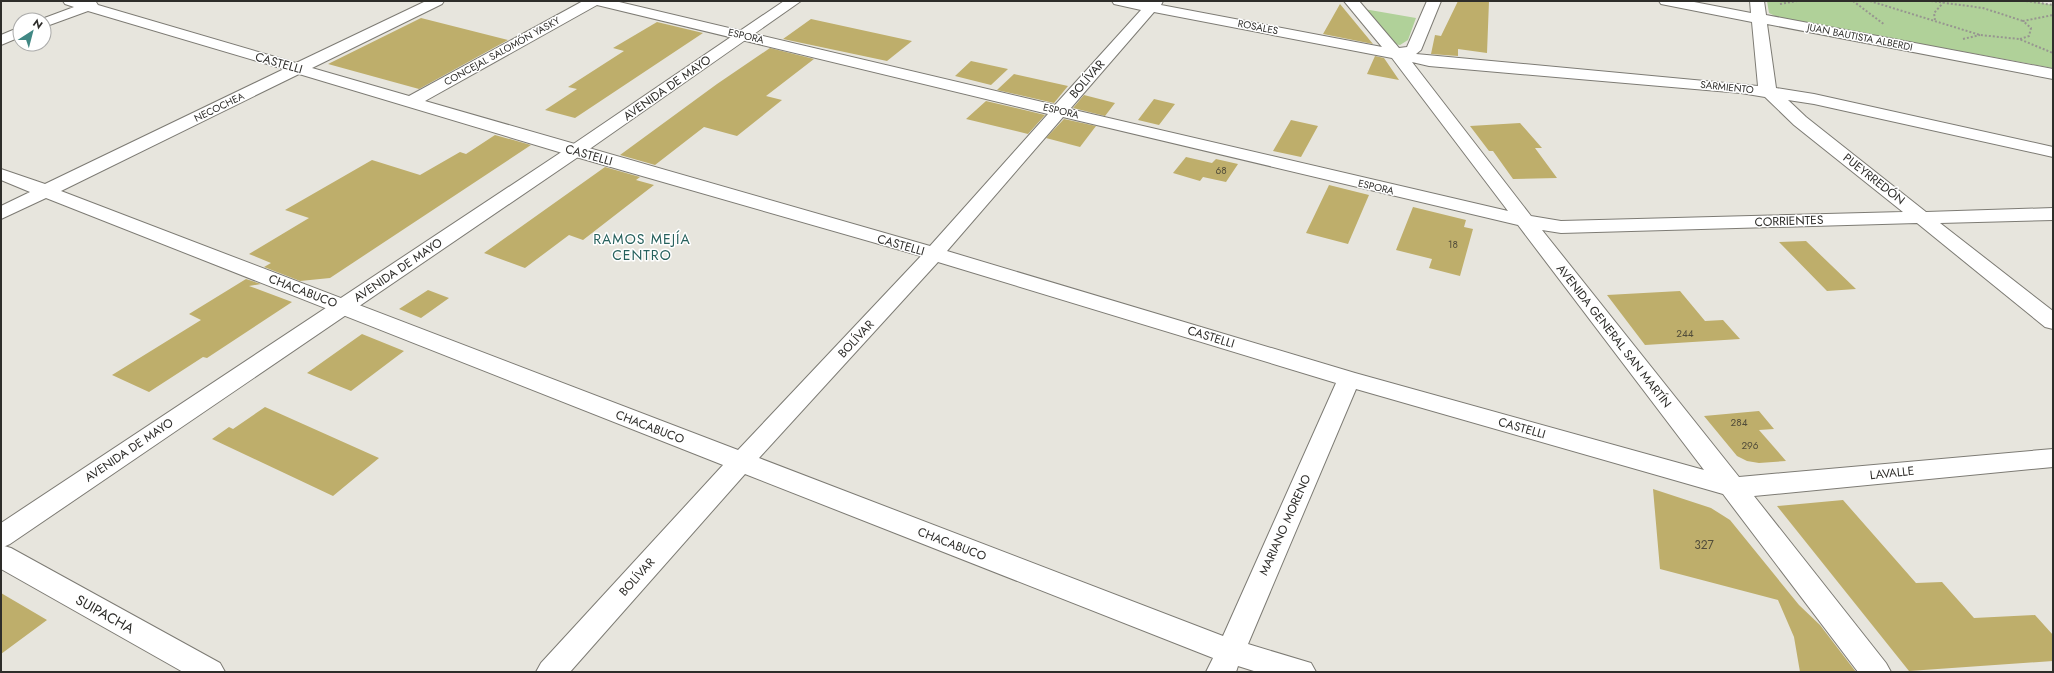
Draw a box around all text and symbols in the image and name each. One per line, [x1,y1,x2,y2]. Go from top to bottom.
north arrow [12,12,52,52]
street label: CONCEJAL SALOMÓN YASKY [441,13,563,89]
text: N [30,15,46,33]
street label: ROSALES [1236,16,1280,38]
street label: JUAN BAUTISTA ALBERDI [1804,19,1914,55]
street label: ESPORA [727,25,766,48]
street label: CASTELLI [253,48,305,78]
street label: AVENIDA DE MAYO [619,51,715,125]
street label: BOLÍVAR [1065,56,1109,102]
street label: SARMIENTO [1700,77,1755,97]
street label: NECOCHEA [191,88,247,126]
street label: ESPORA [1042,100,1081,123]
street label: CASTELLI [563,140,615,170]
street label: PUEYRREDÓN [1839,149,1909,209]
house number: 68 [1215,163,1227,178]
street label: ESPORA [1357,176,1396,199]
street label: CORRIENTES [1754,211,1824,231]
district label: RAMOS MEJÍA CENTRO [593,229,691,265]
street label: CASTELLI [875,230,927,260]
street label: AVENIDA DE MAYO [350,234,446,306]
house number: 18 [1448,237,1458,252]
street label: AVENIDA GENERAL SAN MARTÍN [1552,260,1676,412]
street label: CHACABUCO [266,270,340,312]
street label: BOLÍVAR [834,316,878,362]
street label: CASTELLI [1185,321,1237,353]
house number: 244 [1676,326,1694,341]
street label: CHACABUCO [613,406,687,448]
street label: CASTELLI [1496,413,1548,443]
street label: AVENIDA DE MAYO [81,414,177,486]
house number: 284 [1731,415,1748,430]
house number: 296 [1741,438,1759,453]
street label: LAVALLE [1869,462,1915,484]
street label: MARIANO MORENO [1255,472,1315,578]
street label: CHACABUCO [915,523,989,565]
house number: 327 [1694,536,1715,554]
street label: BOLÍVAR [615,554,659,600]
street label: SUIPACHA [72,590,139,639]

